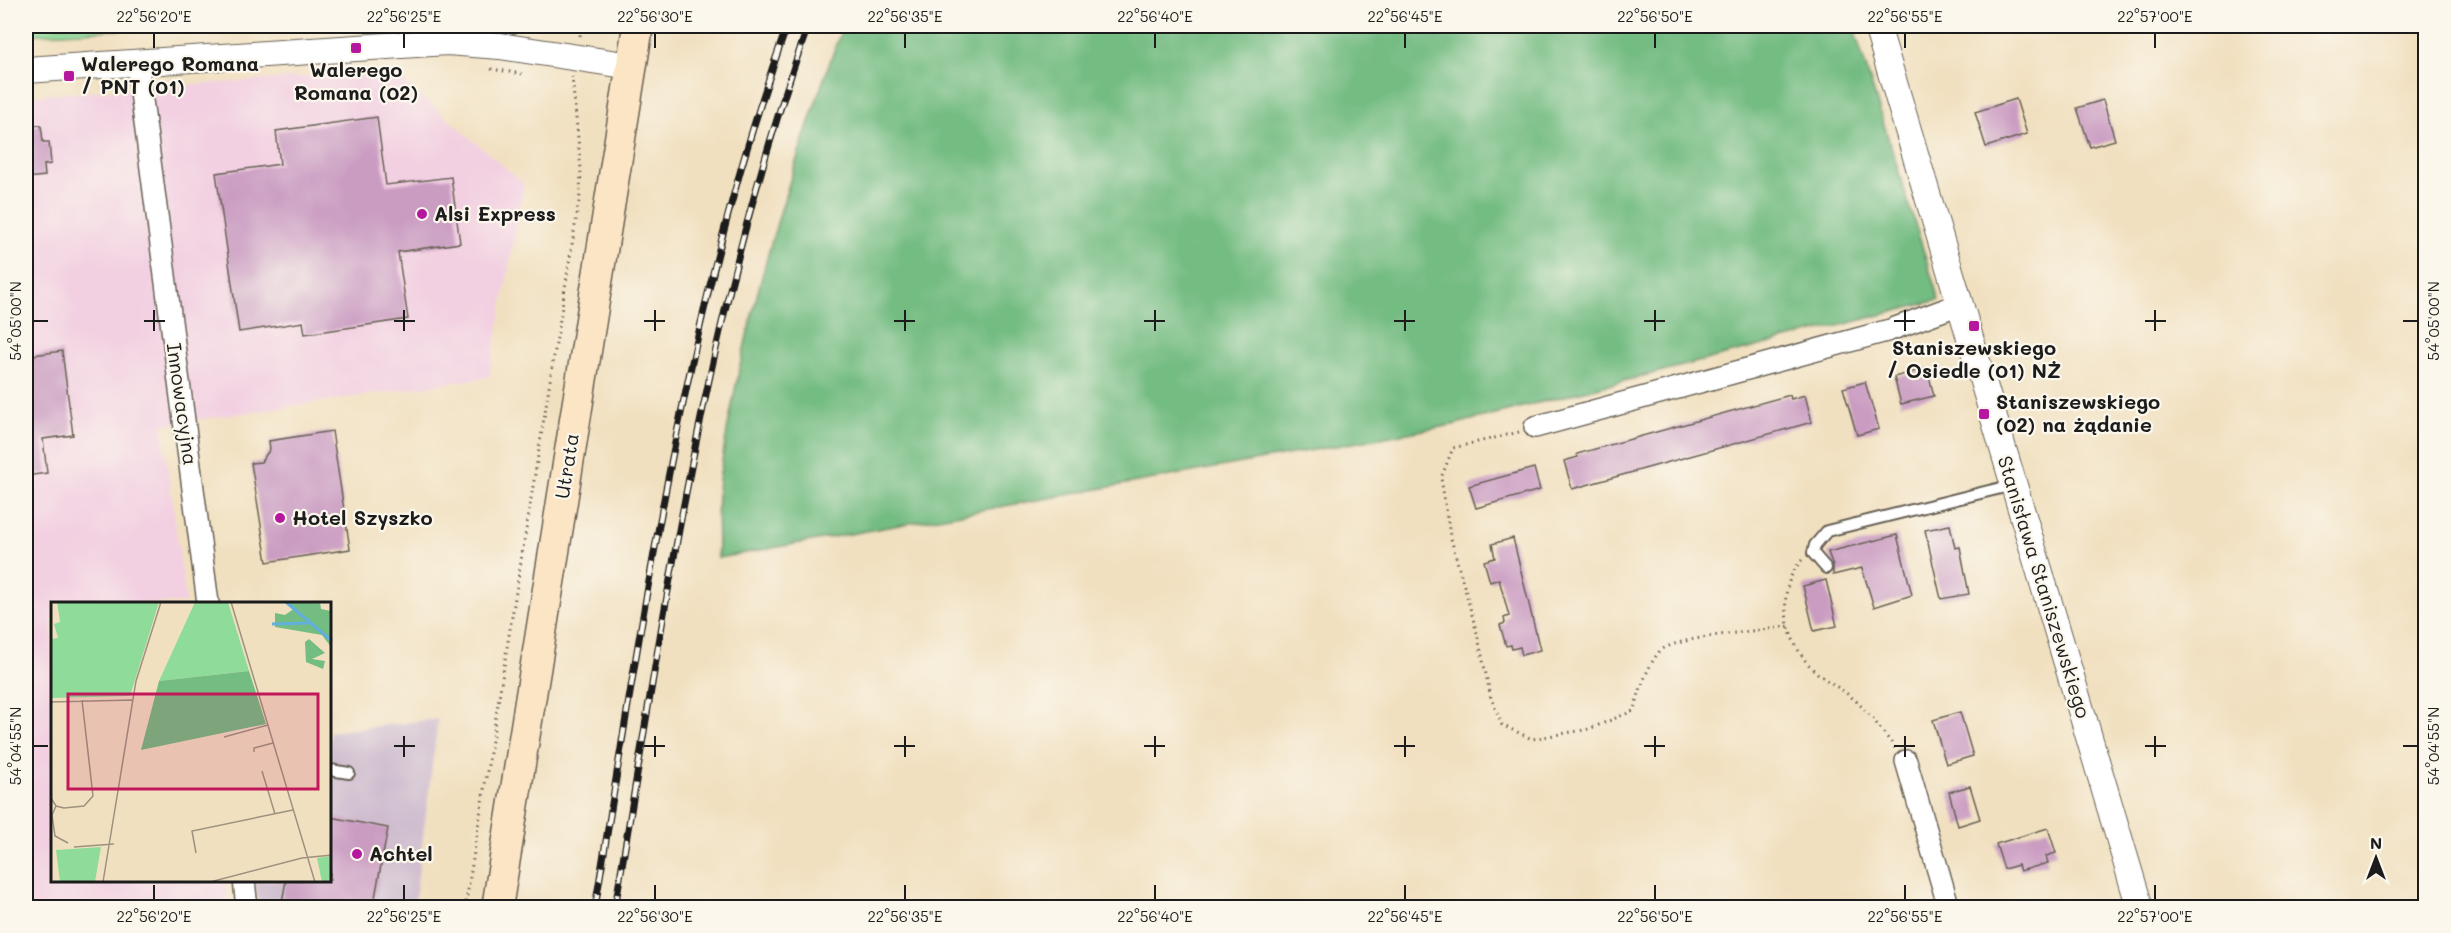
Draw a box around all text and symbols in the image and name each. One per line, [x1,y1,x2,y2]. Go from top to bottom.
text: 22°56'20"E [116,6,192,26]
text: 22°56'25"E [367,6,442,26]
text: 22°56'30"E [617,6,693,26]
text: 22°56'35"E [867,6,943,26]
text: 22°56'40"E [1117,6,1193,26]
text: 22°56'45"E [1367,6,1443,26]
text: 22°56'50"E [1617,6,1693,26]
text: 22°56'55"E [1868,6,1943,26]
text: 22°57'00"E [2117,6,2193,26]
marker: Walerego Romana (02) [349,41,363,55]
place label: Walerego Romana / PNT (01) [81,50,259,99]
place label: Walerego Romana (02) [294,56,418,105]
marker: Walerego Romana / PNT (01) [62,69,76,83]
place label: Alsi Express [434,200,556,226]
marker: Alsi Express [415,207,429,221]
text: 54°05'00"N [5,281,25,361]
text: 54°05'00"N [2423,281,2443,361]
marker: Staniszewskiego / Osiedle (01) NŻ [1967,319,1981,333]
place label: Staniszewskiego / Osiedle (01) NŻ [1887,334,2061,383]
street label: Innowacyjna [162,341,204,467]
place label: Staniszewskiego (02) na żądanie [1996,388,2160,437]
marker: Staniszewskiego (02) na żądanie [1977,407,1991,421]
street label: Utrata [548,431,584,500]
street label: Stanisława Staniszewskiego [1993,452,2097,721]
place label: Hotel Szyszko [292,504,433,530]
marker: Hotel Szyszko [273,511,287,525]
inset map [51,602,332,882]
text: 54°04'55"N [5,707,25,785]
text: 54°04'55"N [2423,707,2443,785]
north arrow [2346,828,2406,888]
text: N [2370,832,2382,853]
place label: Achtel [369,840,433,866]
marker: Achtel [350,847,364,861]
text: 22°56'20"E [116,906,192,926]
text: 22°56'25"E [367,906,442,926]
text: 22°56'30"E [617,906,693,926]
text: 22°56'35"E [867,906,943,926]
text: 22°56'40"E [1117,906,1193,926]
text: 22°56'45"E [1367,906,1443,926]
text: 22°56'50"E [1617,906,1693,926]
text: 22°56'55"E [1868,906,1943,926]
text: 22°57'00"E [2117,906,2193,926]

